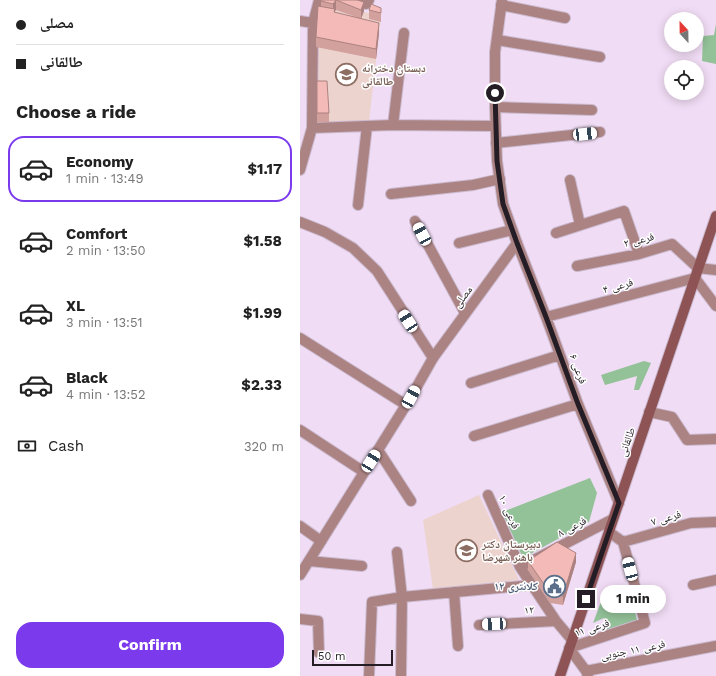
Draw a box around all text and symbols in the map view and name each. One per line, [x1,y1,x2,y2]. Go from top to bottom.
north arrow [664,12,704,52]
map controls [664,12,704,100]
text: مصلی [40,14,74,32]
text: طالقانی [40,53,83,71]
button: locate [664,60,704,100]
school or university icon: دبستان دخترانه طالقانی [333,61,359,87]
place label: دبستان دخترانه طالقانی [362,62,426,89]
route start [486,84,504,102]
text: Choose a ride [16,101,136,122]
car [572,127,598,141]
icon: car [18,151,54,187]
text: Economy [66,153,133,171]
text: $1.17 [248,160,282,178]
text: 1 min · 13:49 [66,171,143,186]
car [411,221,433,247]
icon: car [18,223,54,259]
text: Comfort [66,225,127,243]
street label: فرعی ۲ [622,230,656,250]
text: $1.58 [243,232,282,250]
text: 2 min · 13:50 [66,243,146,258]
street label: فرعی ۴ [601,276,635,296]
street label: مصلی [451,284,475,310]
icon: car [18,295,54,331]
text: XL [66,297,85,315]
text: $1.99 [243,304,282,322]
car [396,308,420,334]
text: 3 min · 13:51 [66,315,143,330]
street label: فرعی ۶ [567,352,590,386]
icon: car [18,367,54,403]
text: Black [66,369,108,387]
text: $2.33 [241,376,282,394]
car [400,384,422,410]
text: 4 min · 13:52 [66,387,145,402]
street label: طالقانی [616,426,638,458]
icon: cash [16,435,38,457]
text: Cash [48,437,84,455]
text: 320 m [244,439,284,454]
car [360,448,382,474]
street label: فرعی ۱۰ [496,493,522,531]
street label: فرعی ۷ [649,507,683,529]
street label: فرعی ۸ [555,514,589,540]
school or university icon: دبیرستان دکتر باهنر شهرضا [453,537,479,563]
place label: دبیرستان دکتر باهنر شهرضا [481,538,541,564]
car [621,556,639,582]
public building icon: کلانتری ۱۲ [541,573,567,599]
place label: کلانتری ۱۲ [494,580,538,594]
callout: 1 min [600,585,666,613]
route end [577,590,595,608]
text: 1 min [616,591,650,606]
street label: ۱۲ [524,603,534,617]
street label: فرعی ۱۱ [573,616,611,640]
car [482,617,506,631]
button: Confirm [16,622,284,668]
street label: فرعی ۱۱ جنوبی [600,637,667,663]
scale bar [312,648,393,667]
text: 50 m [318,650,345,663]

